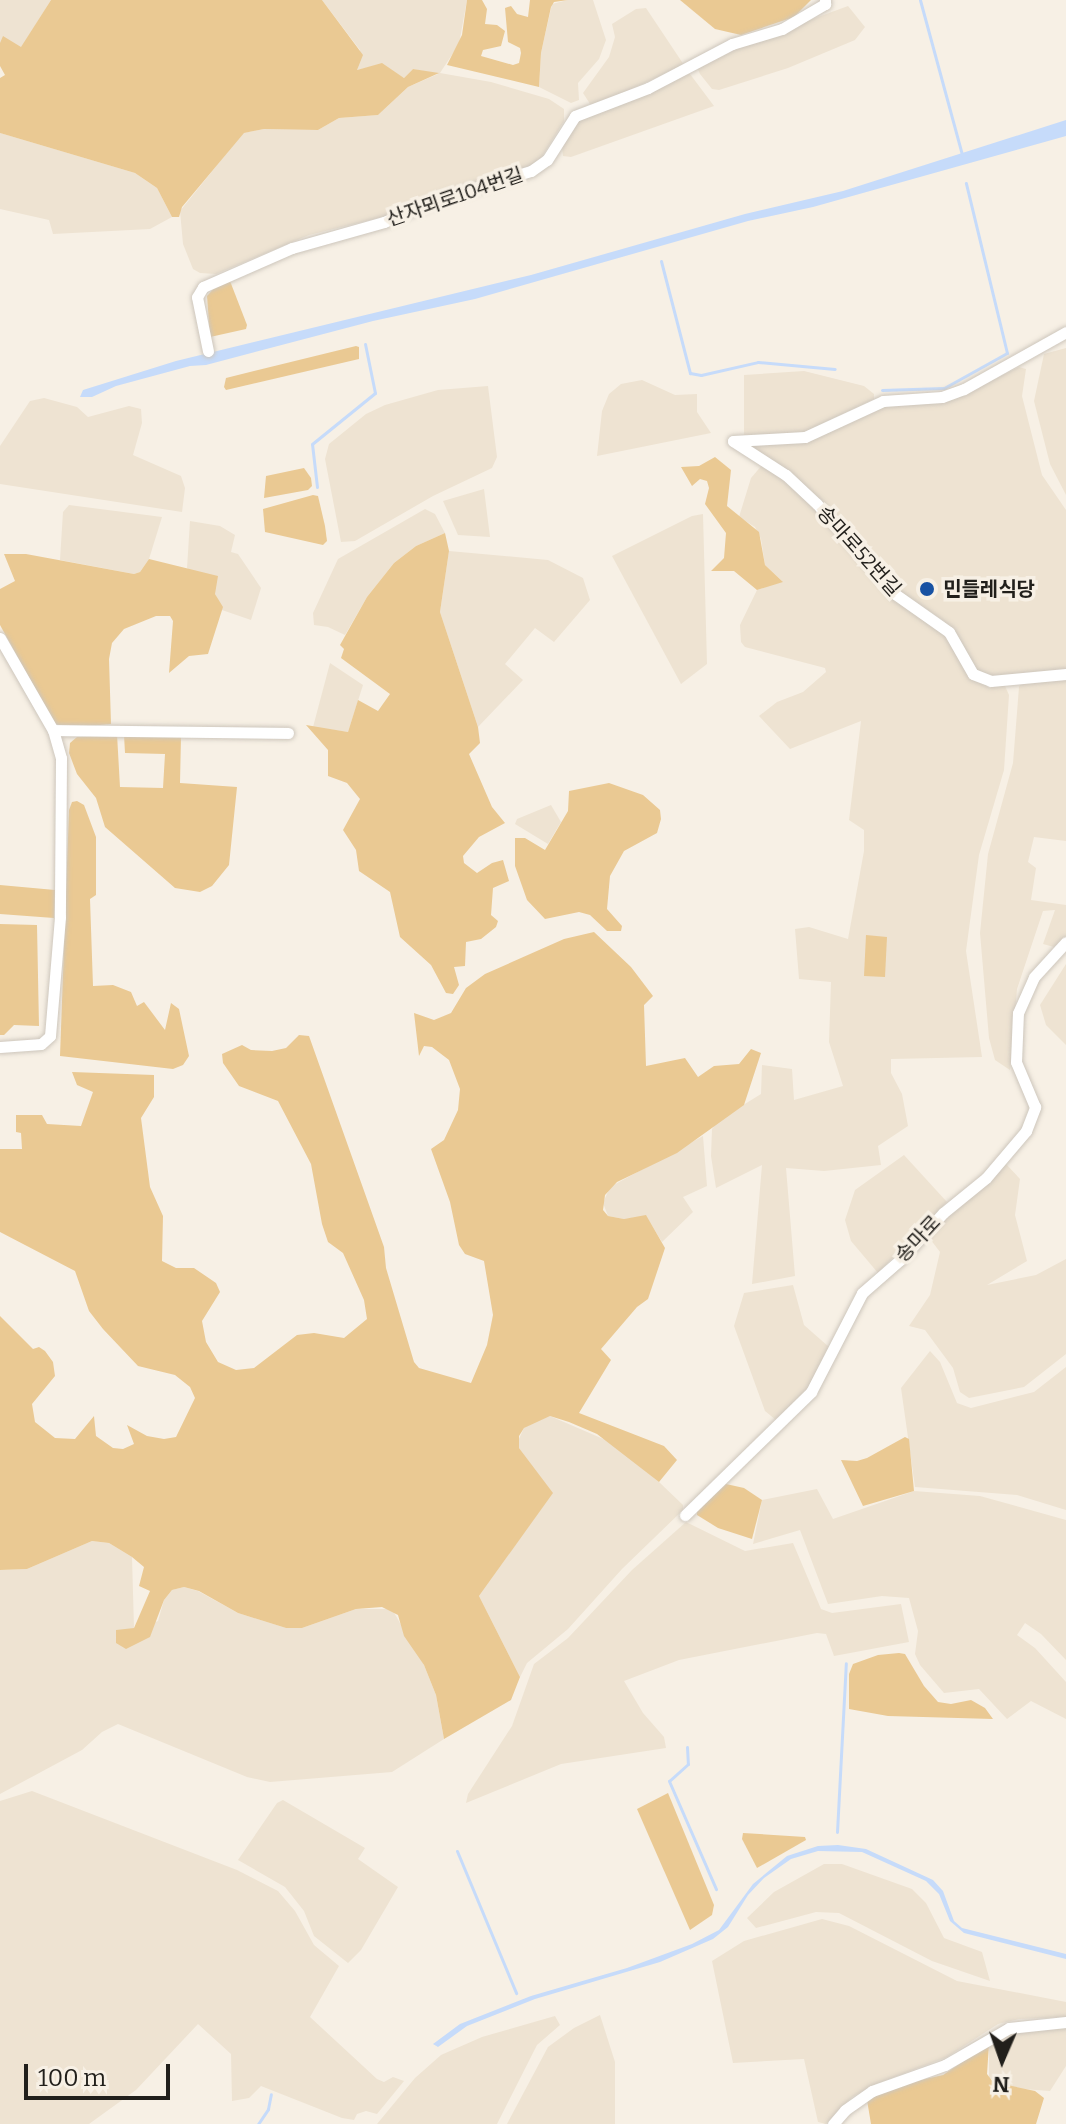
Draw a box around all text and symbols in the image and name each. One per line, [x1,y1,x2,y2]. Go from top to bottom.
street label: 산자뫼로104번길 [383,162,527,232]
street label: 송마로52번길 [812,501,906,601]
place label: 민들레식당 [943,577,1035,601]
marker: 민들레식당 [918,580,936,598]
street label: 송마로 [890,1211,946,1267]
north arrow [962,2020,1042,2100]
scale bar [28,2048,174,2098]
text: 100 m [38,2064,106,2092]
text: N [992,2071,1010,2098]

